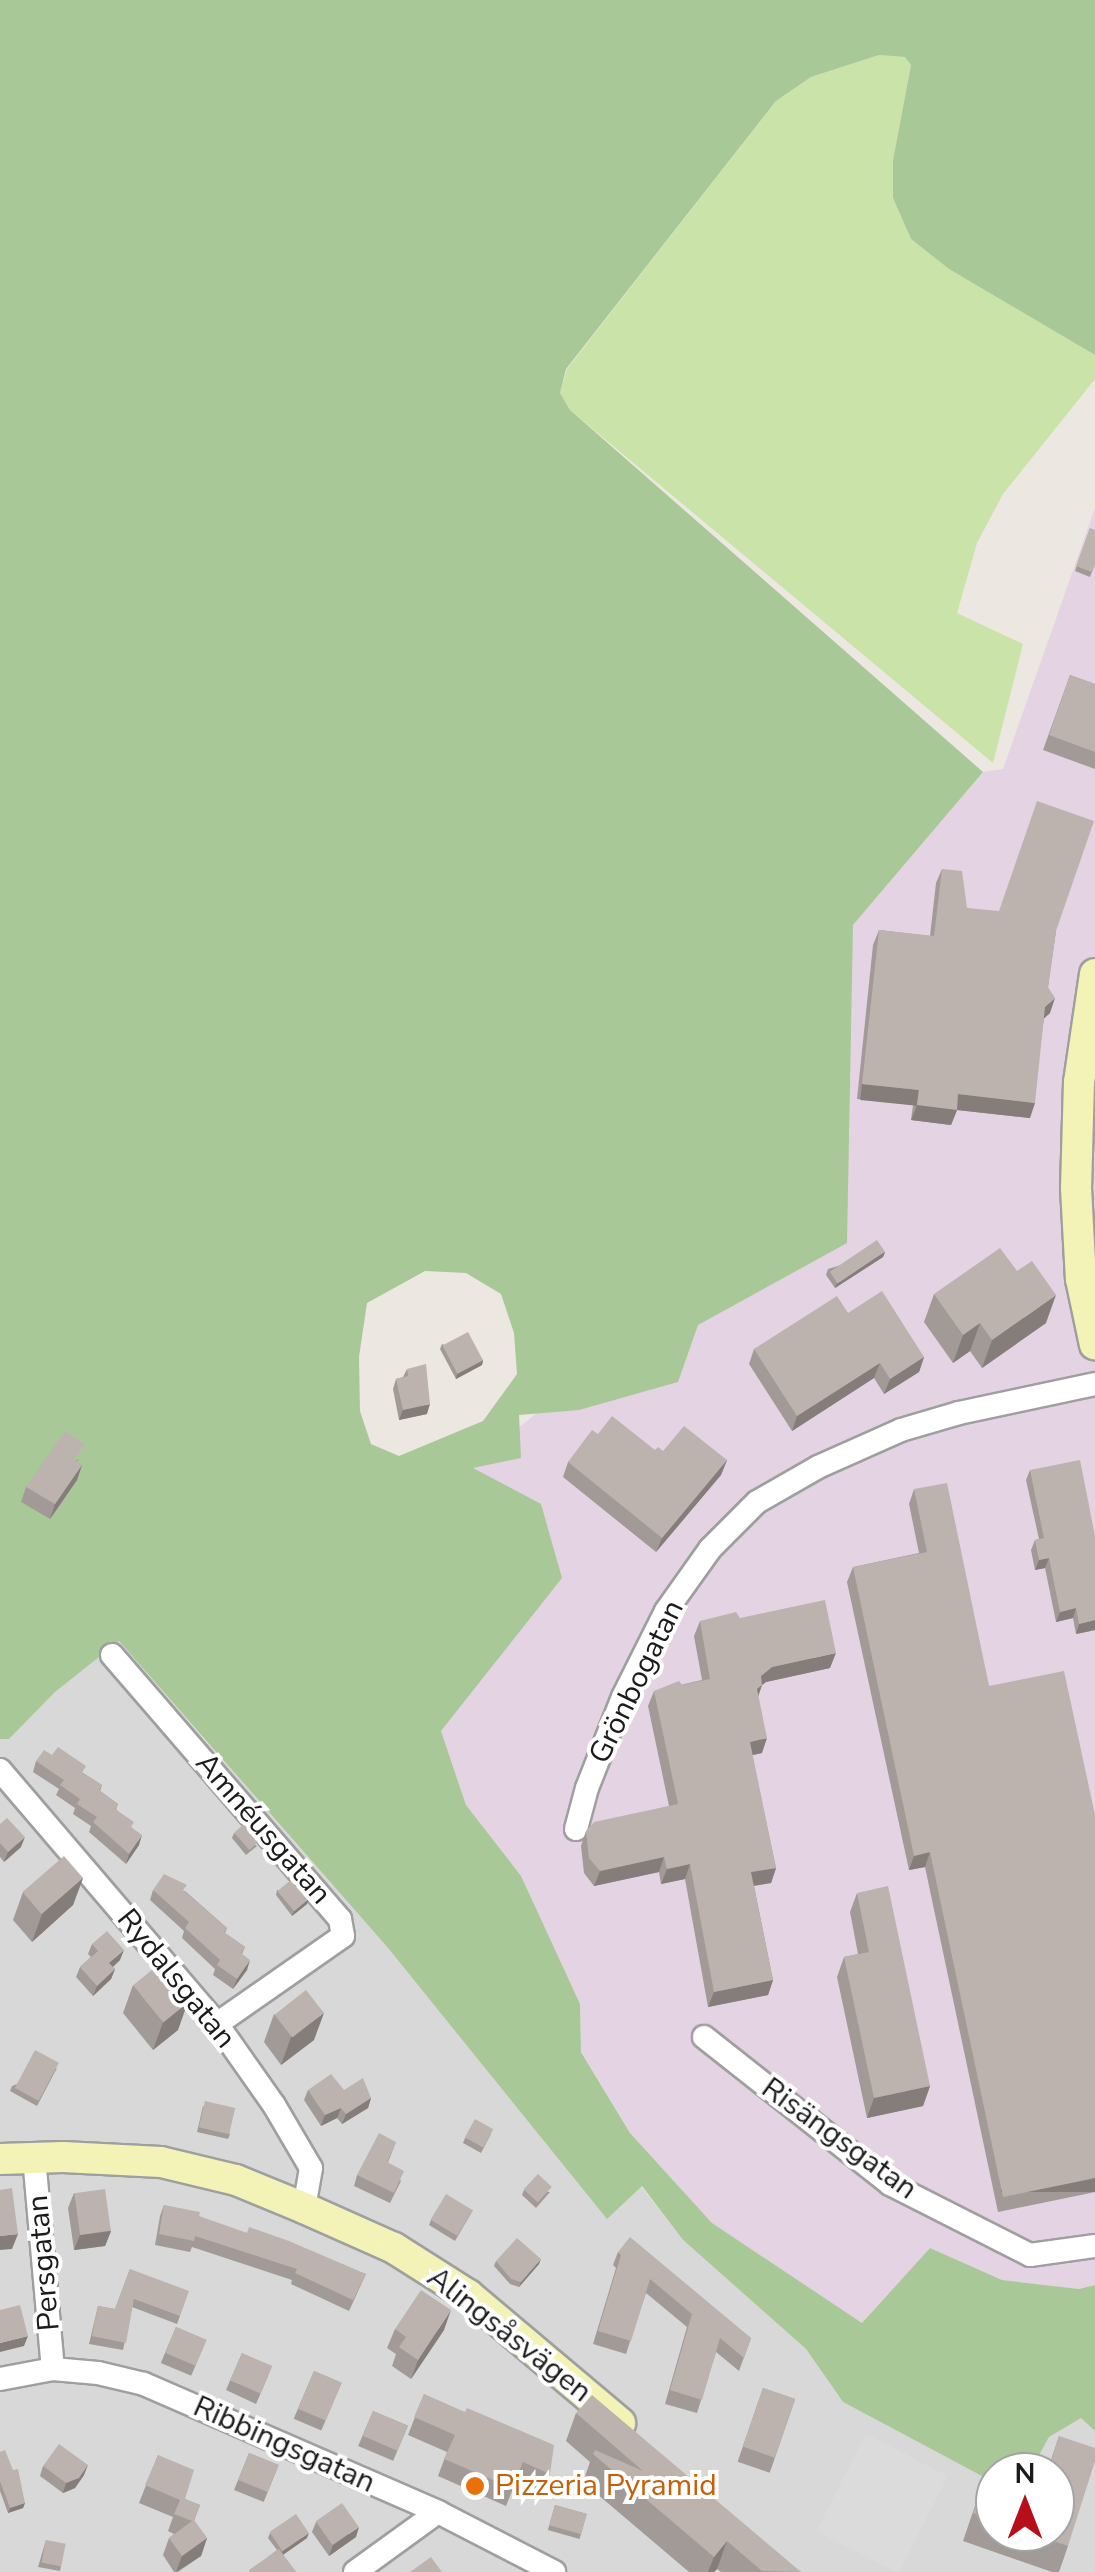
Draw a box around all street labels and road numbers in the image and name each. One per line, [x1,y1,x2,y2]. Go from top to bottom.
street label: Grönbogatan [582,1595,692,1769]
street label: Amnéusgatan [188,1746,338,1912]
street label: Rydalsgatan [109,1902,243,2056]
street label: Risängsgatan [754,2071,924,2207]
street label: Persgatan [20,2194,68,2332]
street label: Alingsåsvägen [420,2260,598,2410]
street label: Ribbingsgatan [188,2389,380,2501]

